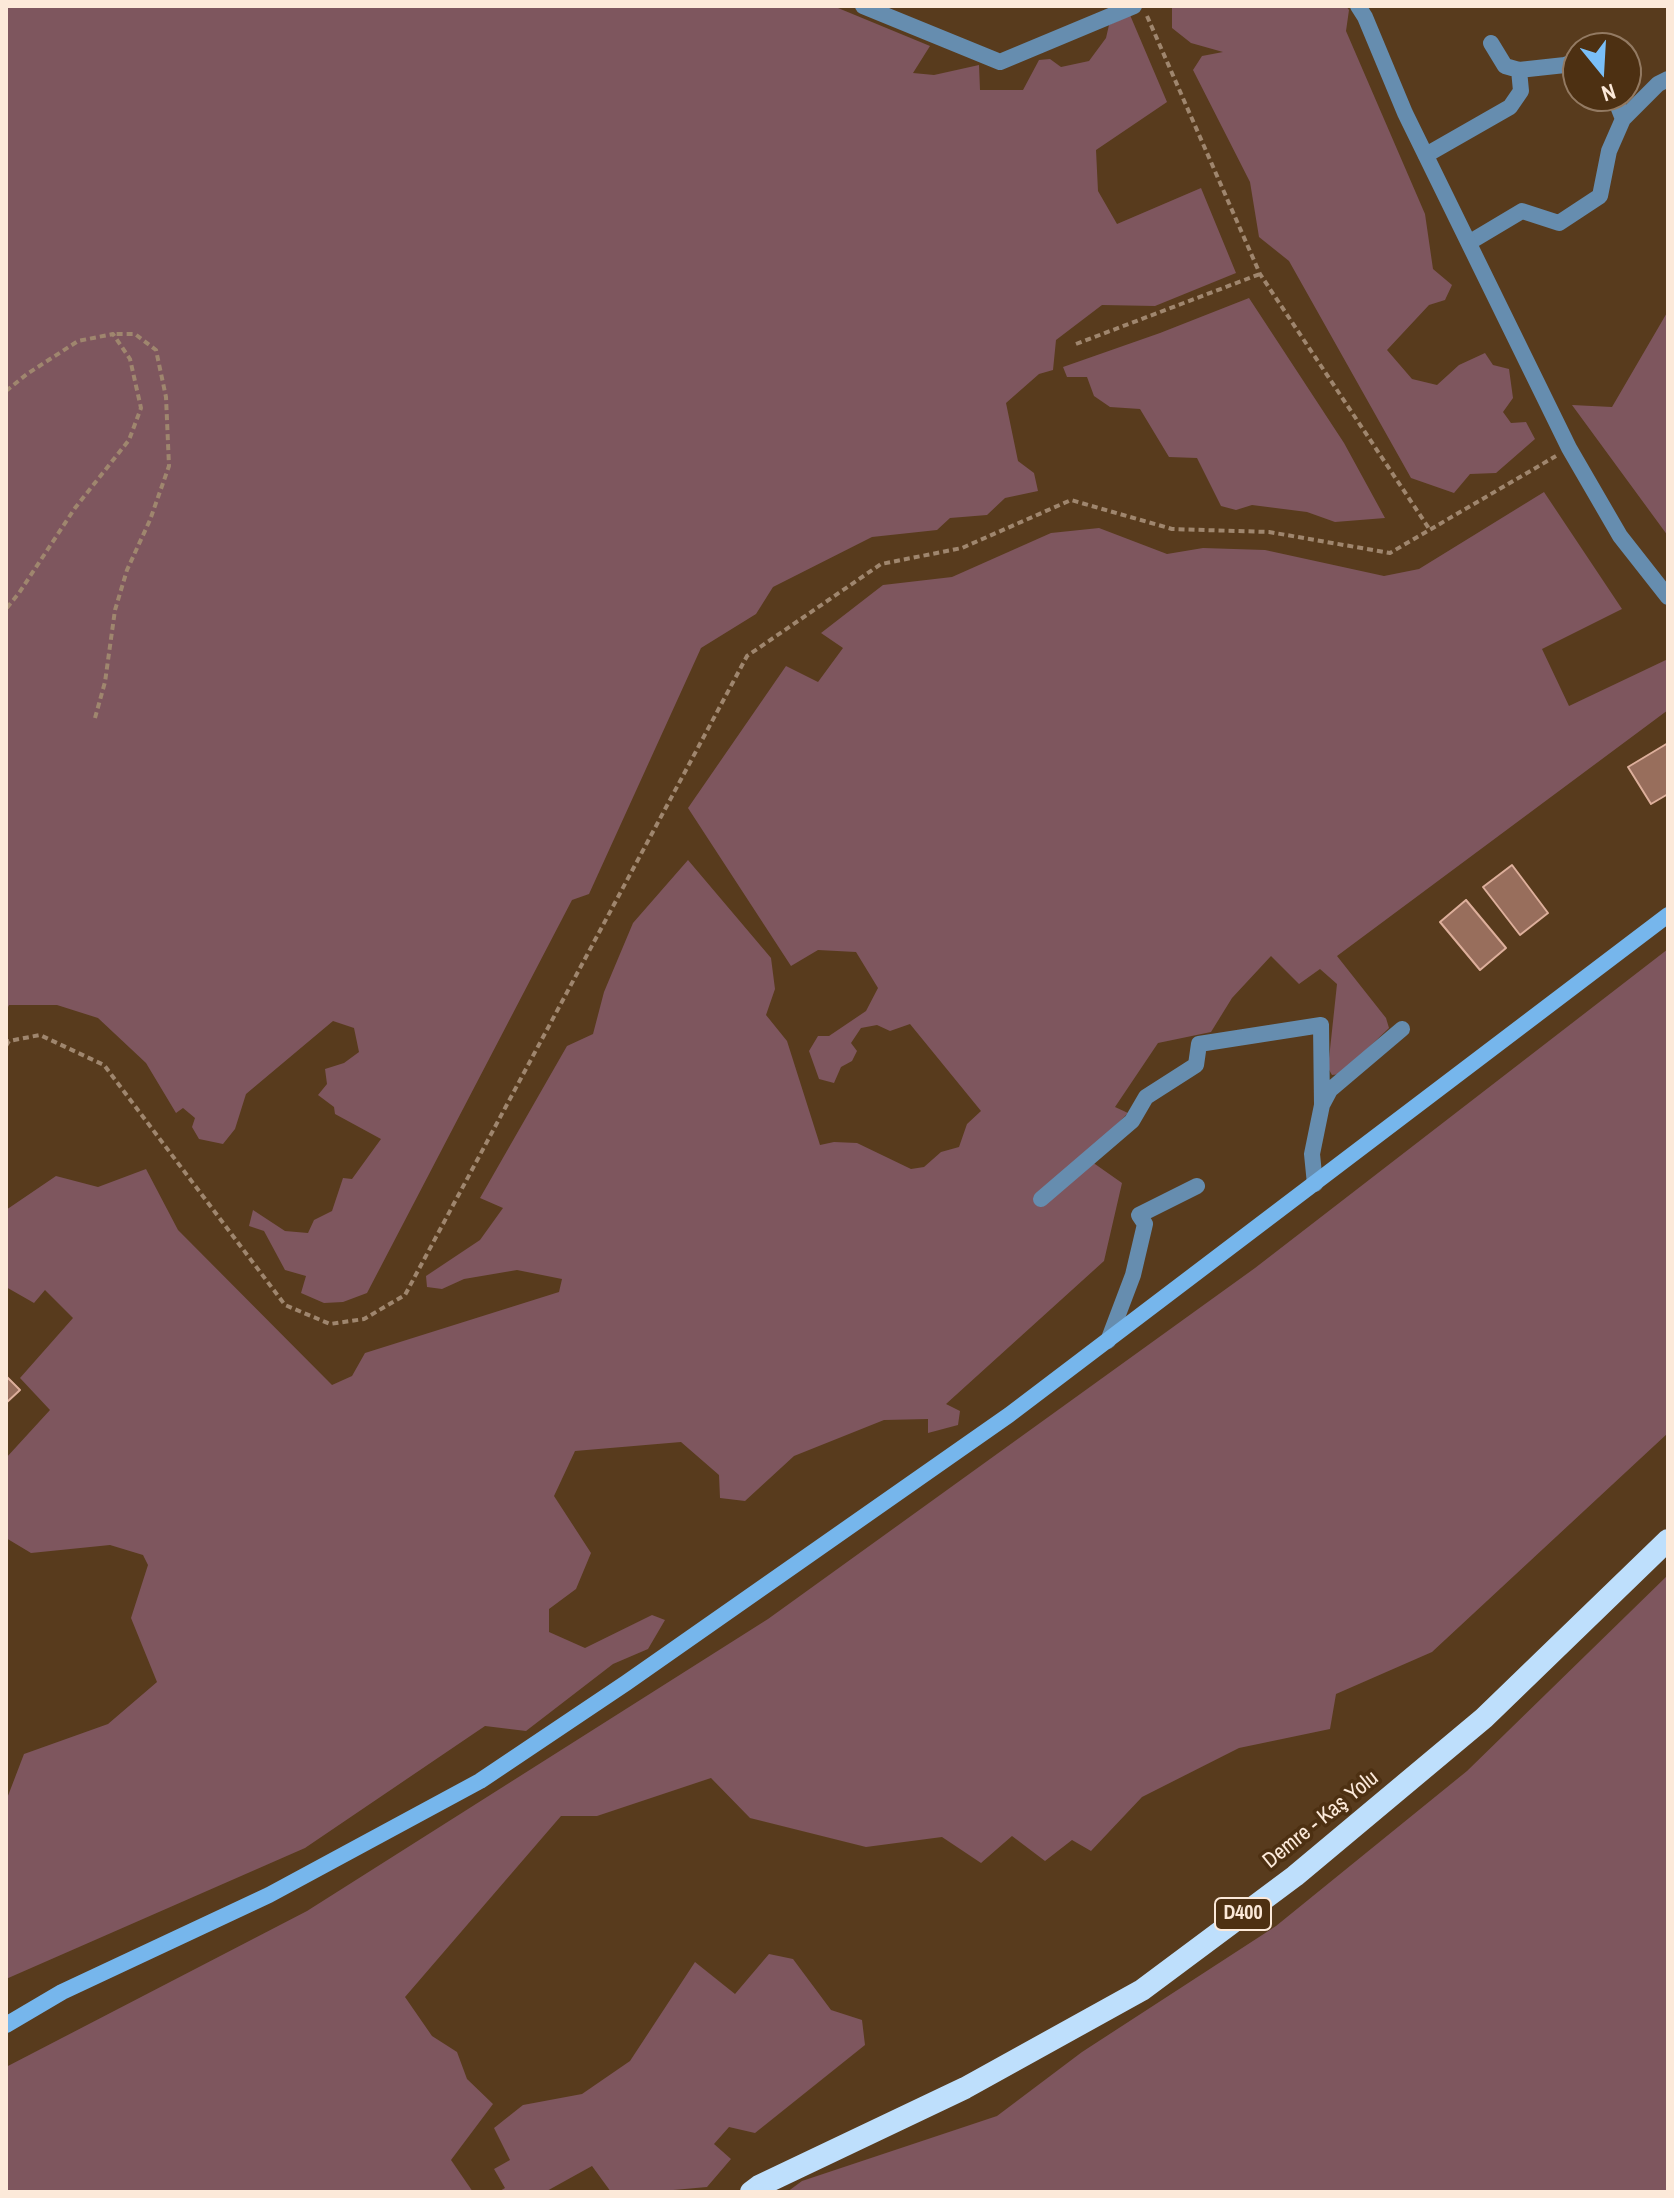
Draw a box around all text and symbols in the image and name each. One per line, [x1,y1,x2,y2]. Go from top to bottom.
north arrow [1562,32,1642,112]
text: N [1598,77,1620,109]
street label: Demre - Kaş Yolu [1258,1765,1384,1875]
road number: D400 [1215,1898,1271,1930]

